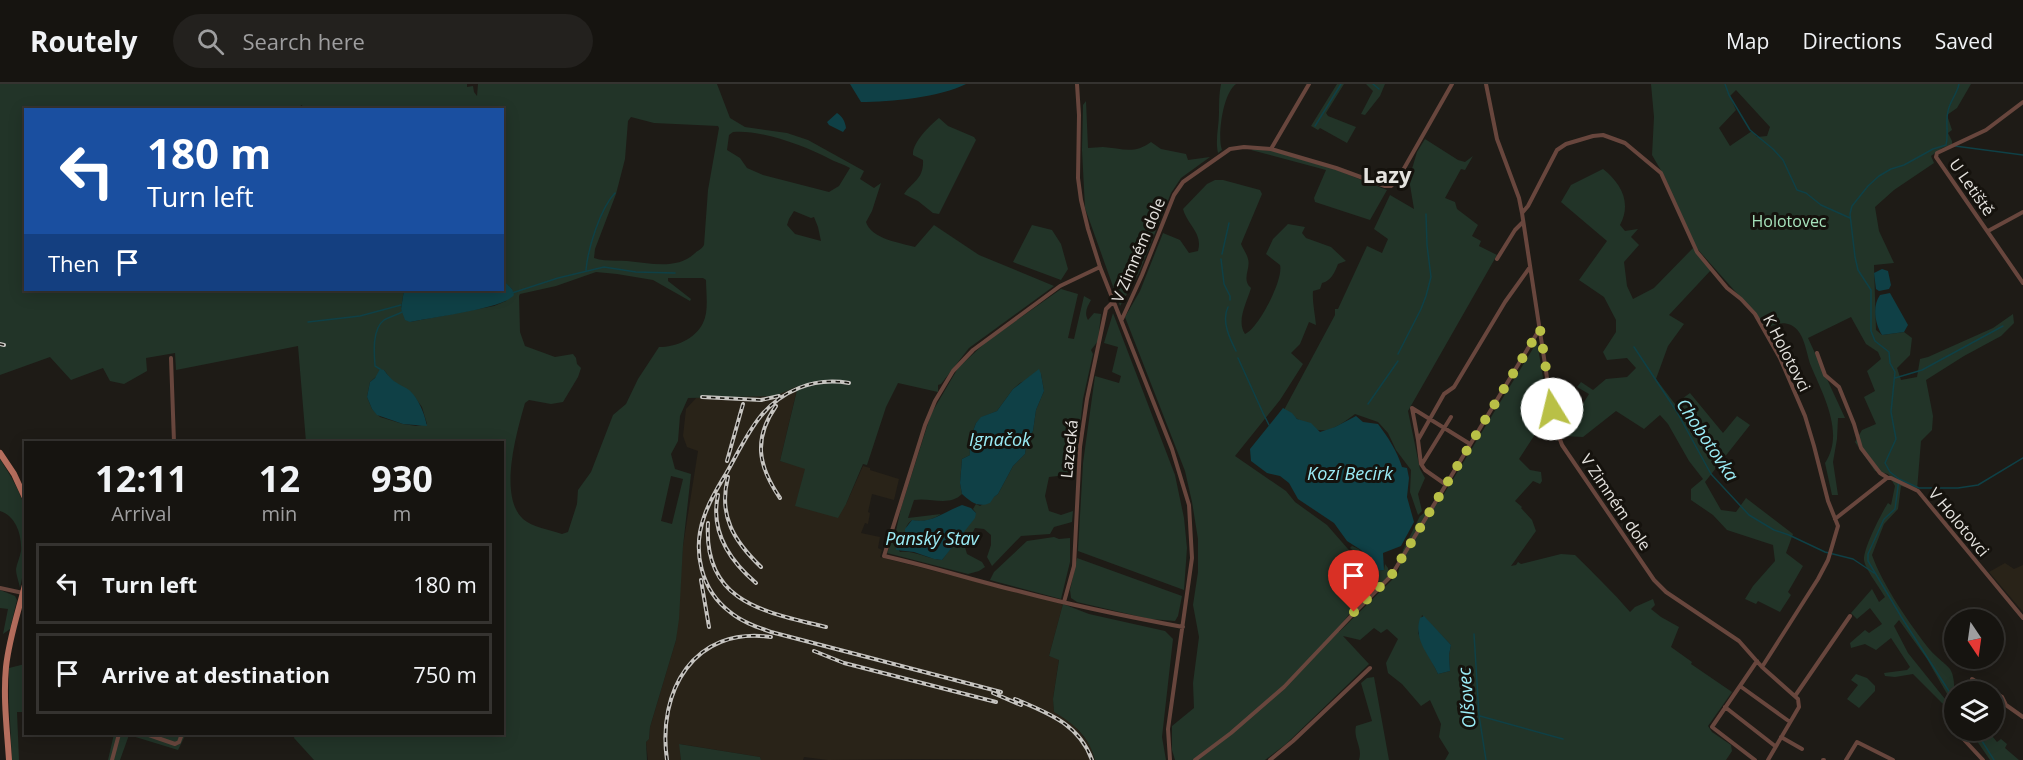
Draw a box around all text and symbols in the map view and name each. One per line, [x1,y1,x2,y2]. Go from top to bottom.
search box [173,14,593,68]
text: Routely [30,22,137,60]
icon: search [194,25,227,58]
text: Search here [242,26,365,56]
text: Map [1726,27,1769,55]
text: Directions [1802,27,1902,55]
text: Saved [1935,27,1993,55]
text: 180 m [147,124,271,181]
icon: left [48,132,126,210]
street label: U Letiště [1944,154,2000,220]
district label: Lazy [1363,159,1412,189]
text: Turn left [147,178,254,215]
street label: V Zimném dole [1106,194,1170,306]
park label: Holotovec [1751,210,1827,232]
icon: arrive [111,246,144,279]
text: Then [48,248,99,278]
street label: K Holotovci [1758,311,1816,395]
position arrow [1520,377,1584,441]
water label: Chobotovka [1671,393,1744,486]
street label: Lazecká [1055,419,1083,479]
water label: Ignačok [969,427,1032,451]
street label: V Zimném dole [1576,449,1656,555]
text: 12:11 [95,454,188,503]
text: 12 [259,454,300,503]
text: 930 [371,454,433,503]
water label: Kozí Becirk [1307,461,1394,485]
street label: V Holotovci [1924,483,1994,561]
text: Arrival [111,500,172,527]
text: min [261,500,297,527]
text: m [393,500,411,527]
water label: Panský Stav [885,526,981,550]
pin [1328,550,1379,612]
icon: arrive [1337,559,1370,592]
icon: left [51,567,84,600]
text: Turn left [102,569,197,599]
text: 180 m [413,569,477,599]
north arrow [1944,609,2004,669]
map controls [1944,609,2004,741]
icon: arrive [51,657,84,690]
text: Arrive at destination [102,659,330,689]
text: 750 m [413,659,477,689]
water label: Olšovec [1451,666,1481,729]
button: layers [1944,681,2004,741]

